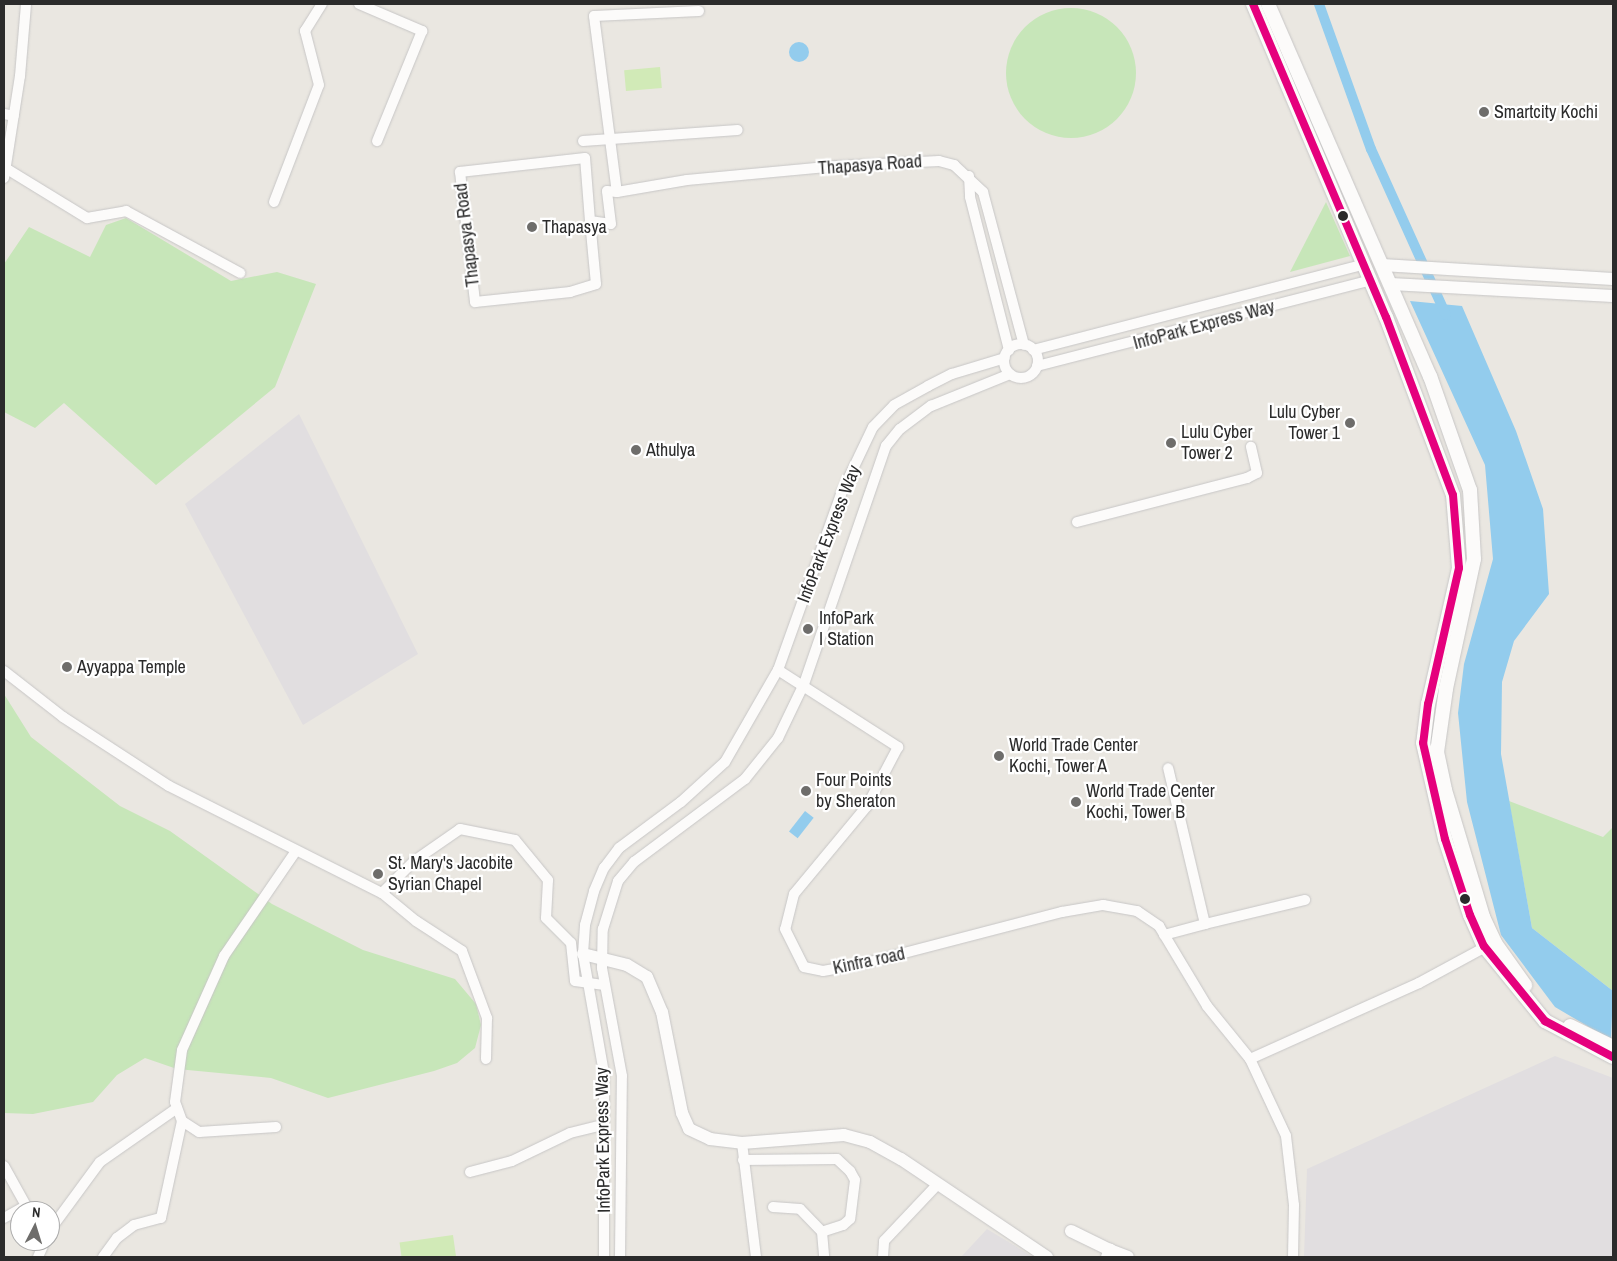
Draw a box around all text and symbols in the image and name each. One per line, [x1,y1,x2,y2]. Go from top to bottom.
place label: Smartcity Kochi [1494,101,1598,123]
marker: Smartcity Kochi [1478,106,1490,118]
street label: Thapasya Road [817,151,923,179]
street label: Thapasya Road [450,182,484,288]
unlabelled marker [1338,211,1348,221]
place label: Thapasya [542,216,607,238]
marker: Thapasya [526,221,538,233]
street label: InfoPark Express Way [1131,296,1277,354]
place label: Lulu Cyber Tower 1 [1269,402,1340,444]
marker: Lulu Cyber Tower 1 [1344,417,1356,429]
place label: Lulu Cyber Tower 2 [1181,422,1252,464]
marker: Lulu Cyber Tower 2 [1165,437,1177,449]
place label: Athulya [646,439,695,461]
marker: Athulya [630,444,642,456]
street label: InfoPark Express Way [793,462,865,606]
place label: InfoPark I Station [819,608,874,650]
marker: InfoPark I Station [801,622,815,636]
place label: Ayyappa Temple [77,656,186,678]
marker: Ayyappa Temple [61,661,73,673]
place label: World Trade Center Kochi, Tower A [1009,735,1138,778]
marker: World Trade Center Kochi, Tower A [993,750,1005,762]
place label: Four Points by Sheraton [816,770,896,812]
place label: World Trade Center Kochi, Tower B [1086,781,1215,824]
marker: Four Points by Sheraton [800,785,812,797]
marker: World Trade Center Kochi, Tower B [1070,796,1082,808]
place label: St. Mary's Jacobite Syrian Chapel [388,853,513,896]
marker: St. Mary's Jacobite Syrian Chapel [372,868,384,880]
unlabelled marker [1460,894,1470,904]
street label: Kinfra road [831,943,907,979]
street label: InfoPark Express Way [591,1067,615,1213]
north arrow [10,1201,60,1251]
text: N [31,1203,41,1221]

